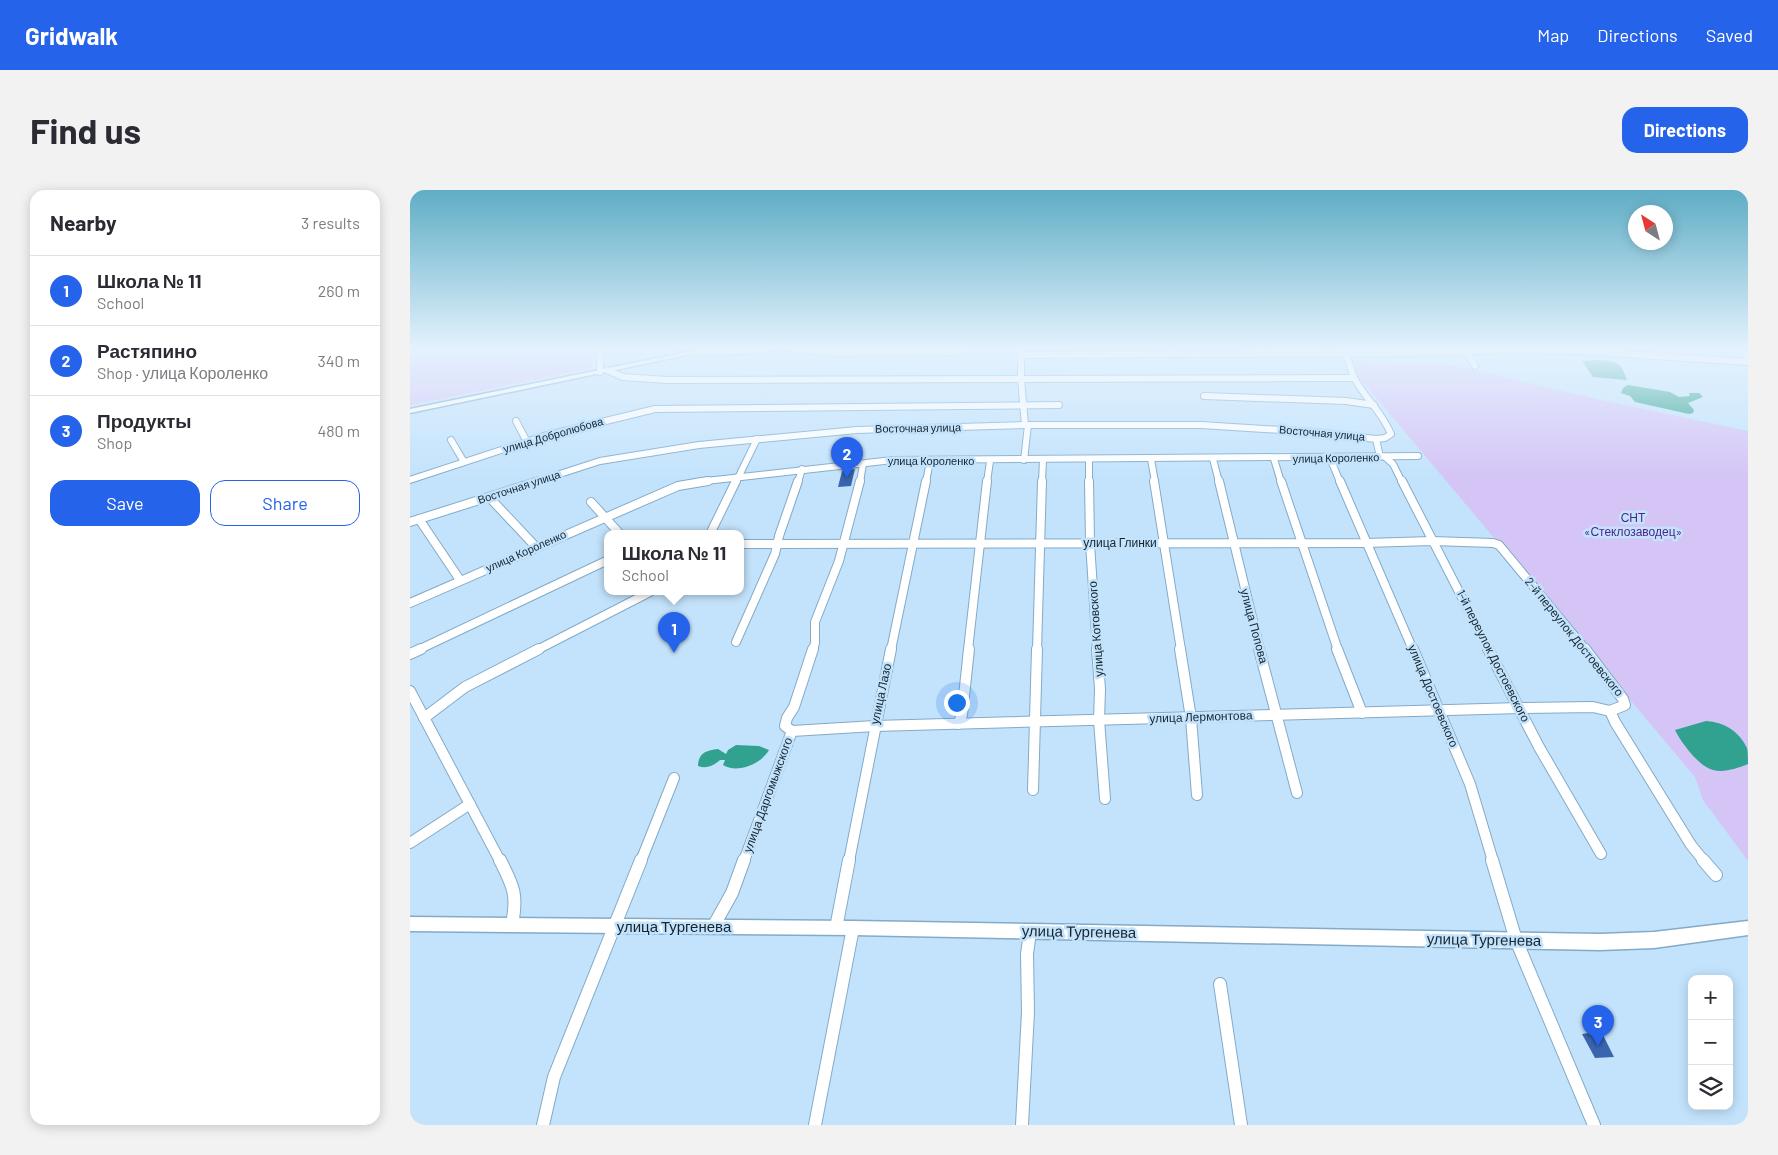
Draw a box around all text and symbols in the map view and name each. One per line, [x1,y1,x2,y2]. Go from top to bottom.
text: Gridwalk [25,21,118,50]
text: Map [1537,24,1569,46]
text: Directions [1597,24,1678,46]
text: Saved [1706,24,1753,46]
button: Directions [1622,107,1748,153]
text: Find us [30,109,141,151]
north arrow [1628,205,1673,250]
text: Nearby [50,210,116,235]
text: 3 results [301,213,360,232]
text: Школа № 11 [97,269,202,292]
text: 1 [63,281,69,300]
text: 260 m [318,281,360,300]
text: School [97,293,144,312]
text: Растяпино [97,339,197,362]
text: 2 [62,351,70,370]
text: 340 m [317,351,360,370]
text: Shop · улица Короленко [97,363,268,382]
text: Продукты [97,409,192,432]
street label: улица Добролюбова [501,414,605,455]
street label: Восточная улица [875,420,962,435]
text: 3 [62,421,70,440]
text: 480 m [317,421,360,440]
street label: Восточная улица [1279,422,1366,443]
text: Shop [97,433,132,452]
pin: 2 [831,437,863,478]
street label: улица Короленко [1293,450,1379,465]
street label: улица Короленко [888,454,974,467]
street label: Восточная улица [476,467,563,506]
button: Save [50,480,200,526]
button: Share [210,480,360,526]
park label: СНТ «Стеклозаводец» [1584,510,1682,539]
street label: улица Короленко [484,527,568,574]
popup [604,530,744,595]
street label: улица Глинки [1083,535,1157,550]
text: Школа № 11 [622,541,726,564]
text: School [622,565,669,584]
street label: 2-й переулок Достоевского [1522,574,1627,699]
street label: улица Котовского [1085,580,1106,677]
street label: улица Попова [1237,587,1272,665]
street label: 1-й переулок Достоевского [1454,587,1533,725]
pin: 1 [658,612,690,653]
street label: улица Достоевского [1405,642,1462,750]
street label: улица Лазо [867,662,894,726]
your location [944,690,970,716]
street label: улица Лермонтова [1149,707,1253,726]
street label: улица Даргомыжского [740,735,795,854]
street label: улица Тургенева [617,917,732,935]
street label: улица Тургенева [1022,921,1137,941]
street label: улица Тургенева [1427,929,1542,949]
map controls [1688,975,1733,1110]
button: + [1688,975,1733,1020]
pin: 3 [1582,1005,1614,1046]
button: − [1688,1020,1733,1065]
button: layers [1688,1065,1733,1110]

